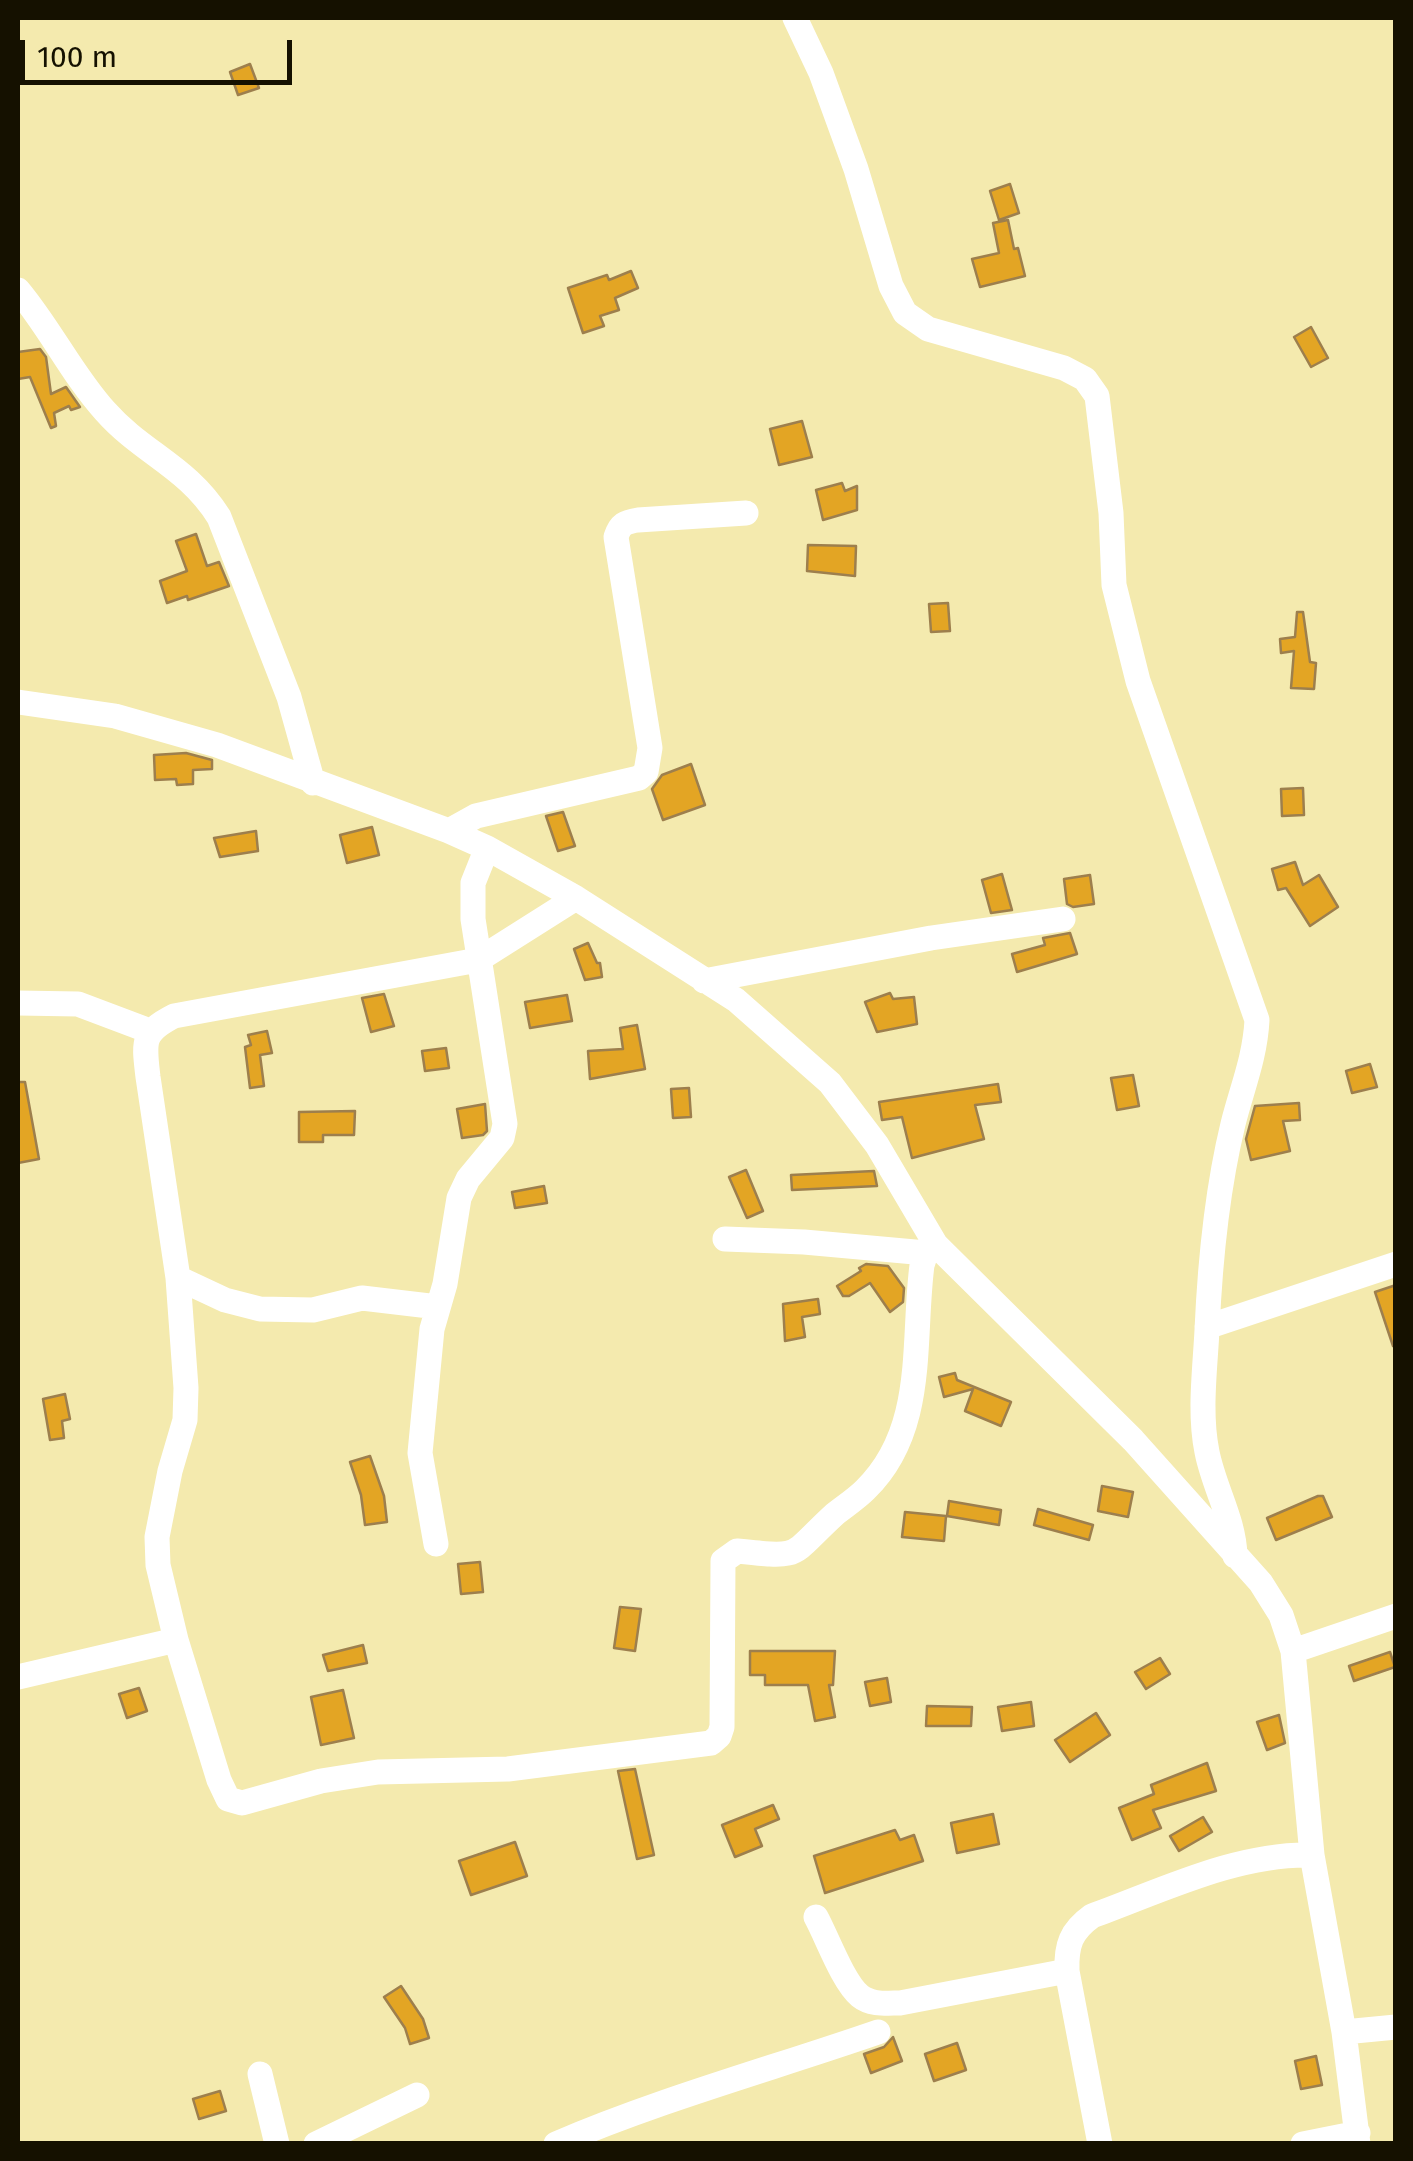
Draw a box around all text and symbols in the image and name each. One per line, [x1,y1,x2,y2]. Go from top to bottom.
scale bar [25,20,298,82]
text: 100 m [37,39,117,75]

